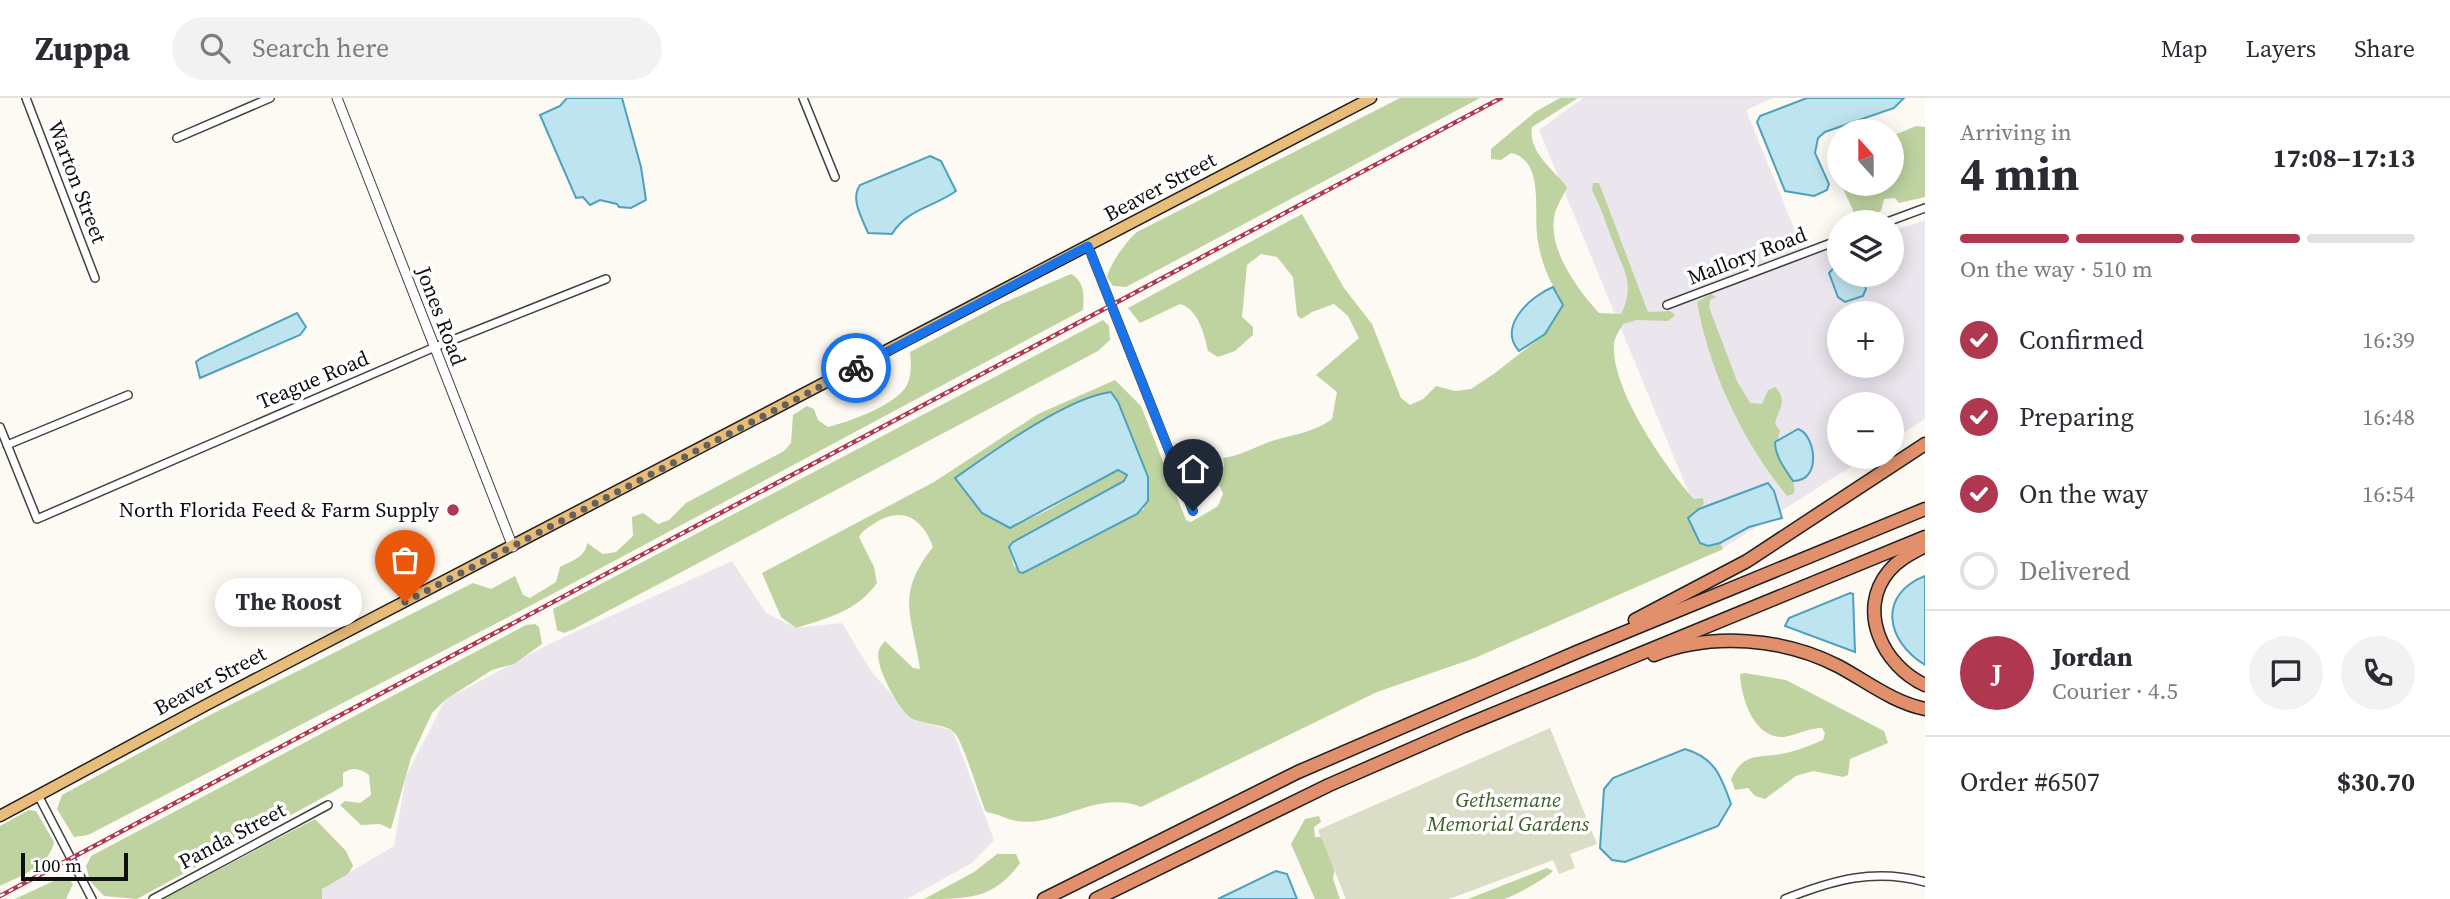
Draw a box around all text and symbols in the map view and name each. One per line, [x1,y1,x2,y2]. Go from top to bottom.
search box [172,17,662,80]
text: Zuppa [35,26,130,71]
icon: search [196,29,234,67]
text: Search here [252,30,389,66]
text: Map [2161,32,2208,65]
text: Layers [2246,32,2316,65]
text: Share [2354,32,2415,65]
street label: Warton Street [41,116,114,247]
text: Arriving in [1960,116,2072,148]
north arrow [1827,119,1904,196]
map controls [1827,119,1904,469]
text: 17:08–17:13 [2273,140,2415,176]
text: 4 min [1960,142,2079,205]
street label: Beaver Street [1099,145,1221,228]
button: layers [1827,210,1904,287]
street label: Mallory Road [1683,219,1811,292]
text: On the way · 510 m [1960,253,2153,285]
street label: Jones Road [409,261,474,370]
button: + [1827,301,1904,378]
icon: check [1960,321,1998,359]
text: Confirmed [2019,322,2144,358]
text: 16:39 [2362,324,2415,356]
courier [821,333,891,403]
street label: Teague Road [253,343,373,416]
icon: bike [837,349,875,387]
button: − [1827,392,1904,469]
icon: check [1960,398,1998,436]
text: Preparing [2019,399,2134,435]
text: 16:48 [2362,401,2415,433]
pin [1163,439,1223,511]
icon: home [1174,450,1212,488]
icon: check [1960,475,1998,513]
text: On the way [2019,476,2148,512]
text: 16:54 [2362,478,2415,510]
place label: North Florida Feed & Farm Supply [119,495,439,524]
marker: North Florida Feed & Farm Supply [445,502,461,518]
pin [375,530,435,602]
icon: bag [386,541,424,579]
text: Delivered [2019,553,2130,589]
callout: The Roost [216,578,363,626]
text: The Roost [236,586,341,618]
button: chat [2249,636,2323,710]
button: phone [2341,636,2415,710]
street label: Beaver Street [149,639,271,722]
text: Jordan [2052,639,2133,675]
text: J [1992,655,2002,691]
text: Courier · 4.5 [2052,675,2178,707]
text: Order #6507 [1960,764,2100,800]
text: $30.70 [2337,764,2415,800]
park label: Gethsemane Memorial Gardens [1426,785,1590,838]
street label: Panda Street [173,795,290,876]
scale bar [21,850,128,882]
text: 100 m [32,852,82,878]

